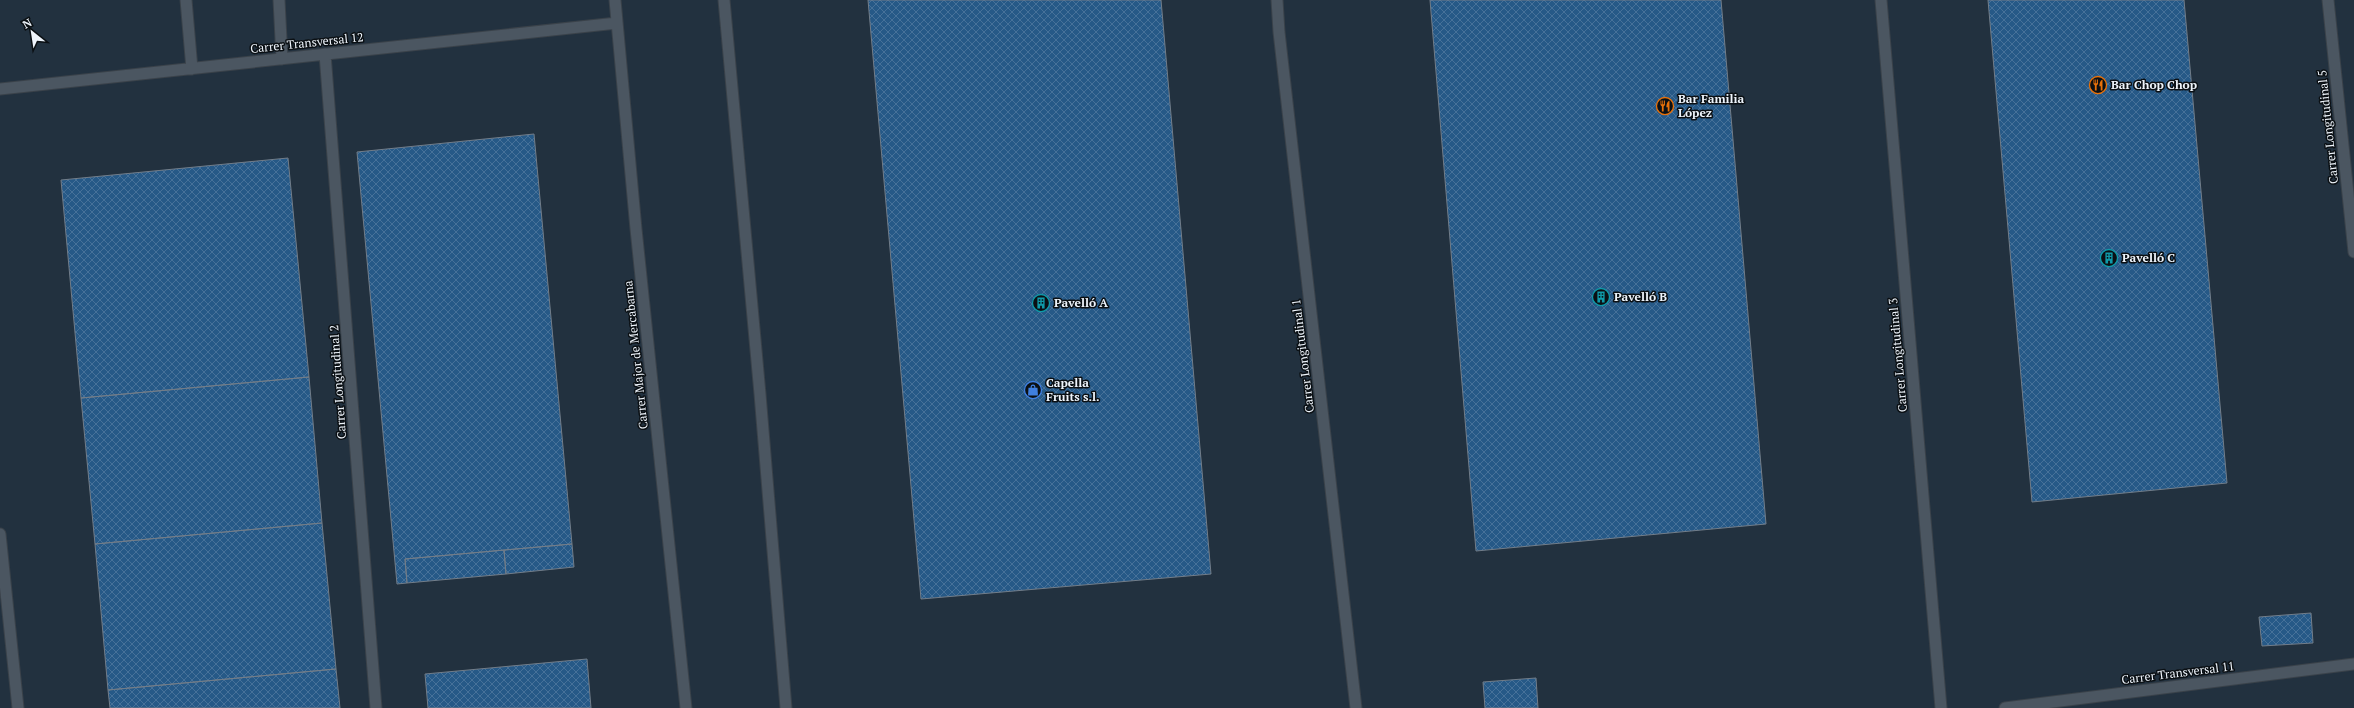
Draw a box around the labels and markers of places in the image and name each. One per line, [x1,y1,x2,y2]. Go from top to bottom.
restaurant icon: Bar Chop Chop [2088,75,2108,95]
place label: Bar Chop Chop [2111,77,2197,92]
place label: Bar Familia López [1678,91,1745,120]
restaurant icon: Bar Familia López [1655,96,1675,116]
building icon: Pavelló C [2099,248,2119,268]
place label: Pavelló C [2122,250,2175,265]
building icon: Pavelló B [1591,287,1611,307]
place label: Pavelló B [1614,289,1667,304]
building icon: Pavelló A [1031,293,1051,313]
place label: Pavelló A [1054,295,1108,310]
place label: Capella Fruits s.l. [1046,375,1100,404]
shop icon: Capella Fruits s.l. [1023,380,1043,400]

